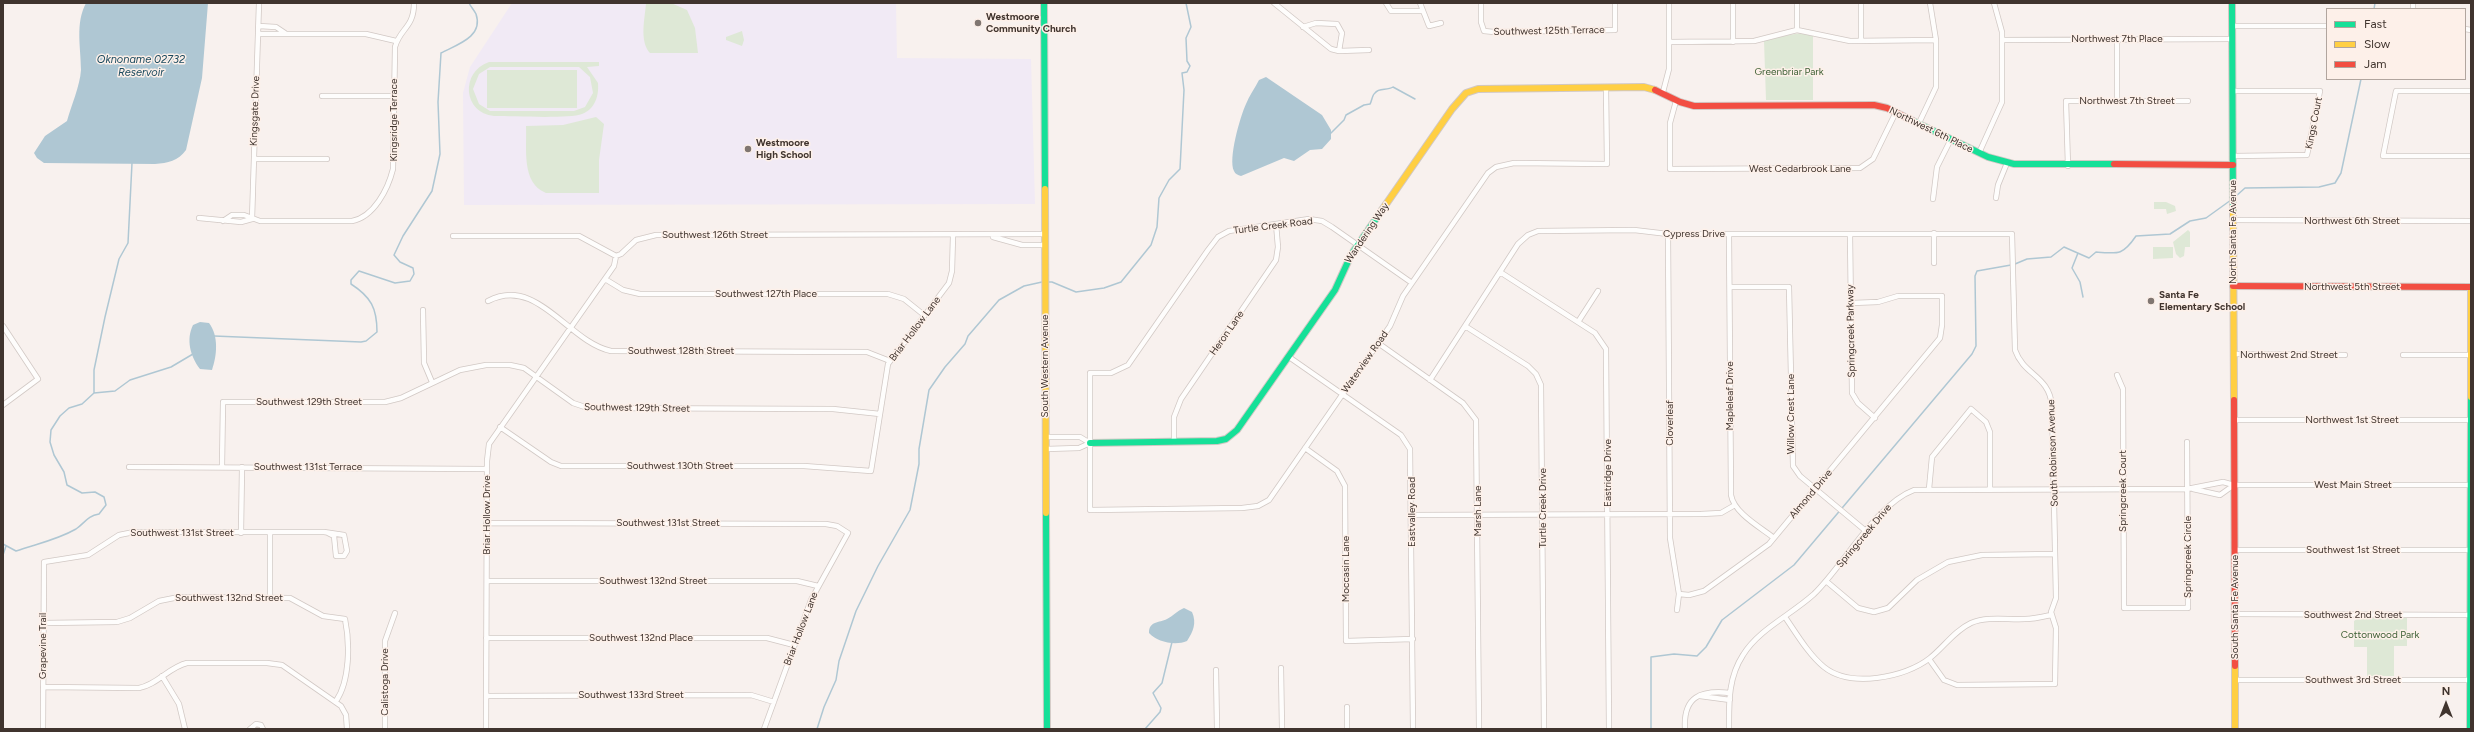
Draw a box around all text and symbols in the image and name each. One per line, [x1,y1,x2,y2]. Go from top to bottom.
legend [2326,8,2466,80]
place label: Westmoore Community Church [986,11,1076,34]
text: Fast [2364,17,2387,31]
marker: Westmoore Community Church [973,18,983,28]
street label: Southwest 125th Terrace [1493,24,1605,38]
street label: Northwest 7th Place [2071,33,2163,45]
text: Slow [2364,37,2390,51]
water label: Oknoname 02732 Reservoir [97,53,185,79]
text: Jam [2364,57,2387,71]
park label: Greenbriar Park [1754,66,1824,78]
street label: Kingsgate Drive [248,76,262,146]
street label: Kingsridge Terrace [388,79,400,161]
street label: Northwest 7th Street [2079,95,2175,107]
street label: Kings Court [2303,96,2325,150]
street label: Northwest 6th Place [1887,104,1975,156]
place label: Westmoore High School [756,137,812,160]
marker: Westmoore High School [743,144,753,154]
street label: West Cedarbrook Lane [1749,163,1851,175]
street label: North Santa Fe Avenue [2227,180,2239,284]
street label: Wandering Way [1342,201,1392,265]
street label: Turtle Creek Road [1233,215,1313,237]
street label: Northwest 6th Street [2304,215,2400,227]
street label: Cypress Drive [1663,228,1725,240]
street label: Southwest 126th Street [662,229,768,241]
street label: Northwest 5th Street [2304,281,2400,293]
street label: Springcreek Parkway [1844,284,1858,378]
street label: Southwest 127th Place [715,288,817,300]
place label: Santa Fe Elementary School [2159,289,2245,312]
street label: Briar Hollow Lane [887,294,943,364]
marker: Santa Fe Elementary School [2146,296,2156,306]
street label: Heron Lane [1207,308,1247,358]
street label: South Western Avenue [1039,314,1051,418]
street label: Waterview Road [1339,329,1391,395]
street label: Southwest 128th Street [628,345,734,357]
street label: Northwest 2nd Street [2240,349,2338,361]
street label: Mapleleaf Drive [1724,361,1736,431]
street label: Willow Crest Lane [1785,374,1797,454]
street label: Southwest 129th Street [256,396,362,408]
street label: South Robinson Avenue [2045,399,2061,507]
street label: Cloverleaf [1664,400,1676,446]
street label: Southwest 129th Street [584,401,690,415]
street label: Northwest 1st Street [2305,414,2399,426]
street label: Eastridge Drive [1602,439,1614,507]
street label: Springcreek Court [2117,450,2129,532]
street label: Southwest 130th Street [627,460,733,472]
street label: Southwest 131st Terrace [254,461,362,473]
street label: Almond Drive [1787,467,1835,521]
street label: Turtle Creek Drive [1537,468,1549,548]
street label: Briar Hollow Drive [481,475,493,555]
street label: Eastvalley Road [1406,477,1418,547]
street label: West Main Street [2314,479,2392,491]
street label: Marsh Lane [1472,486,1484,536]
street label: Springcreek Drive [1834,502,1894,570]
street label: Springcreek Circle [2182,516,2194,598]
street label: Southwest 131st Street [616,517,720,529]
street label: Southwest 131st Street [130,527,234,539]
street label: Moccasin Lane [1340,536,1352,602]
street label: Southwest 1st Street [2306,544,2400,556]
street label: South Santa Fe Avenue [2229,555,2241,659]
street label: Southwest 132nd Street [599,575,707,587]
street label: Briar Hollow Lane [781,591,821,667]
street label: Southwest 132nd Street [175,592,283,604]
street label: Southwest 2nd Street [2304,609,2402,621]
street label: Grapevine Trail [37,613,49,679]
park label: Cottonwood Park [2341,629,2419,641]
street label: Southwest 132nd Place [589,632,693,644]
street label: Calistoga Drive [379,648,391,716]
street label: Southwest 3rd Street [2305,674,2401,686]
north arrow [2426,684,2466,724]
text: N [2442,685,2450,698]
street label: Southwest 133rd Street [578,689,684,701]

